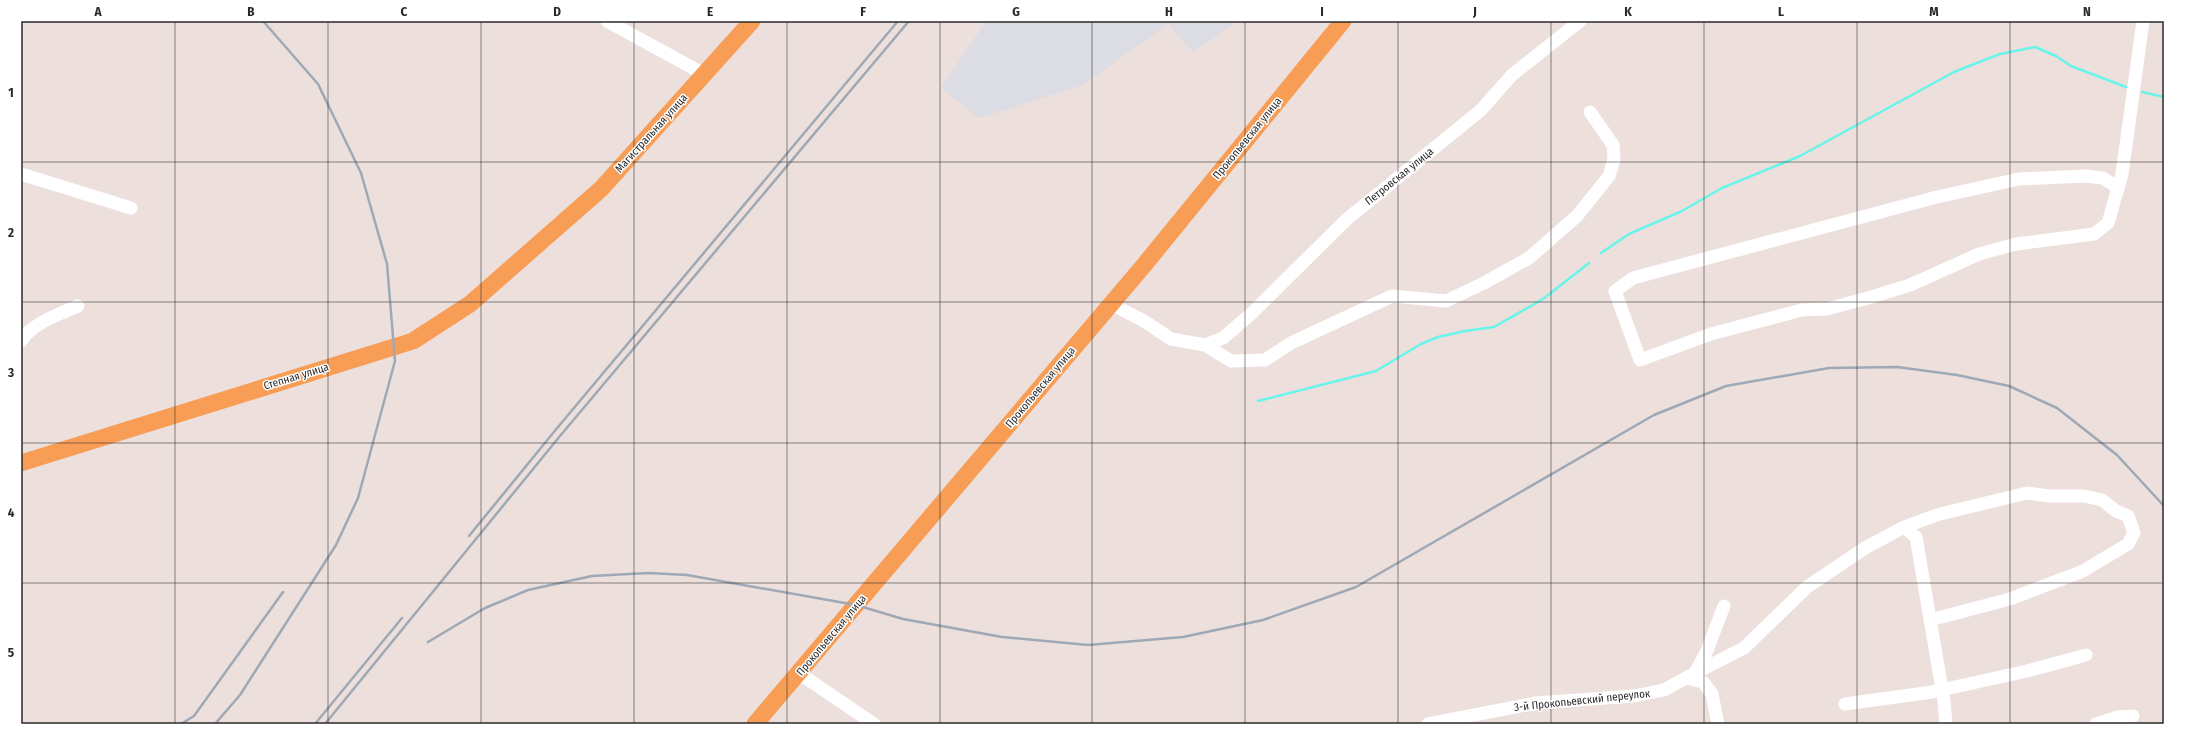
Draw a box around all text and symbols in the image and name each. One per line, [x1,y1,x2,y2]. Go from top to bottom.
text: A [93,4,102,19]
text: B [247,4,255,19]
text: C [401,4,408,19]
text: D [553,4,561,19]
text: E [707,4,713,19]
text: F [860,4,866,19]
text: G [1012,4,1020,19]
text: H [1165,4,1173,19]
text: I [1320,4,1324,19]
text: J [1472,4,1477,19]
text: K [1624,4,1632,19]
text: L [1778,4,1784,19]
text: M [1929,4,1939,19]
text: N [2083,4,2091,19]
text: 1 [8,85,14,100]
street label: Магистральная улица [613,91,690,175]
street label: Прокопьевская улица [1210,95,1284,182]
street label: Петровская улица [1363,145,1436,208]
text: 2 [7,225,14,240]
street label: Прокопьевская улица [1003,344,1078,430]
street label: Степная улица [262,360,330,393]
text: 3 [7,365,14,380]
text: 4 [8,505,15,520]
street label: Прокопьевская улица [794,592,869,678]
text: 5 [8,645,14,660]
street label: 3-й Прокопьевский переулок [1513,687,1652,714]

